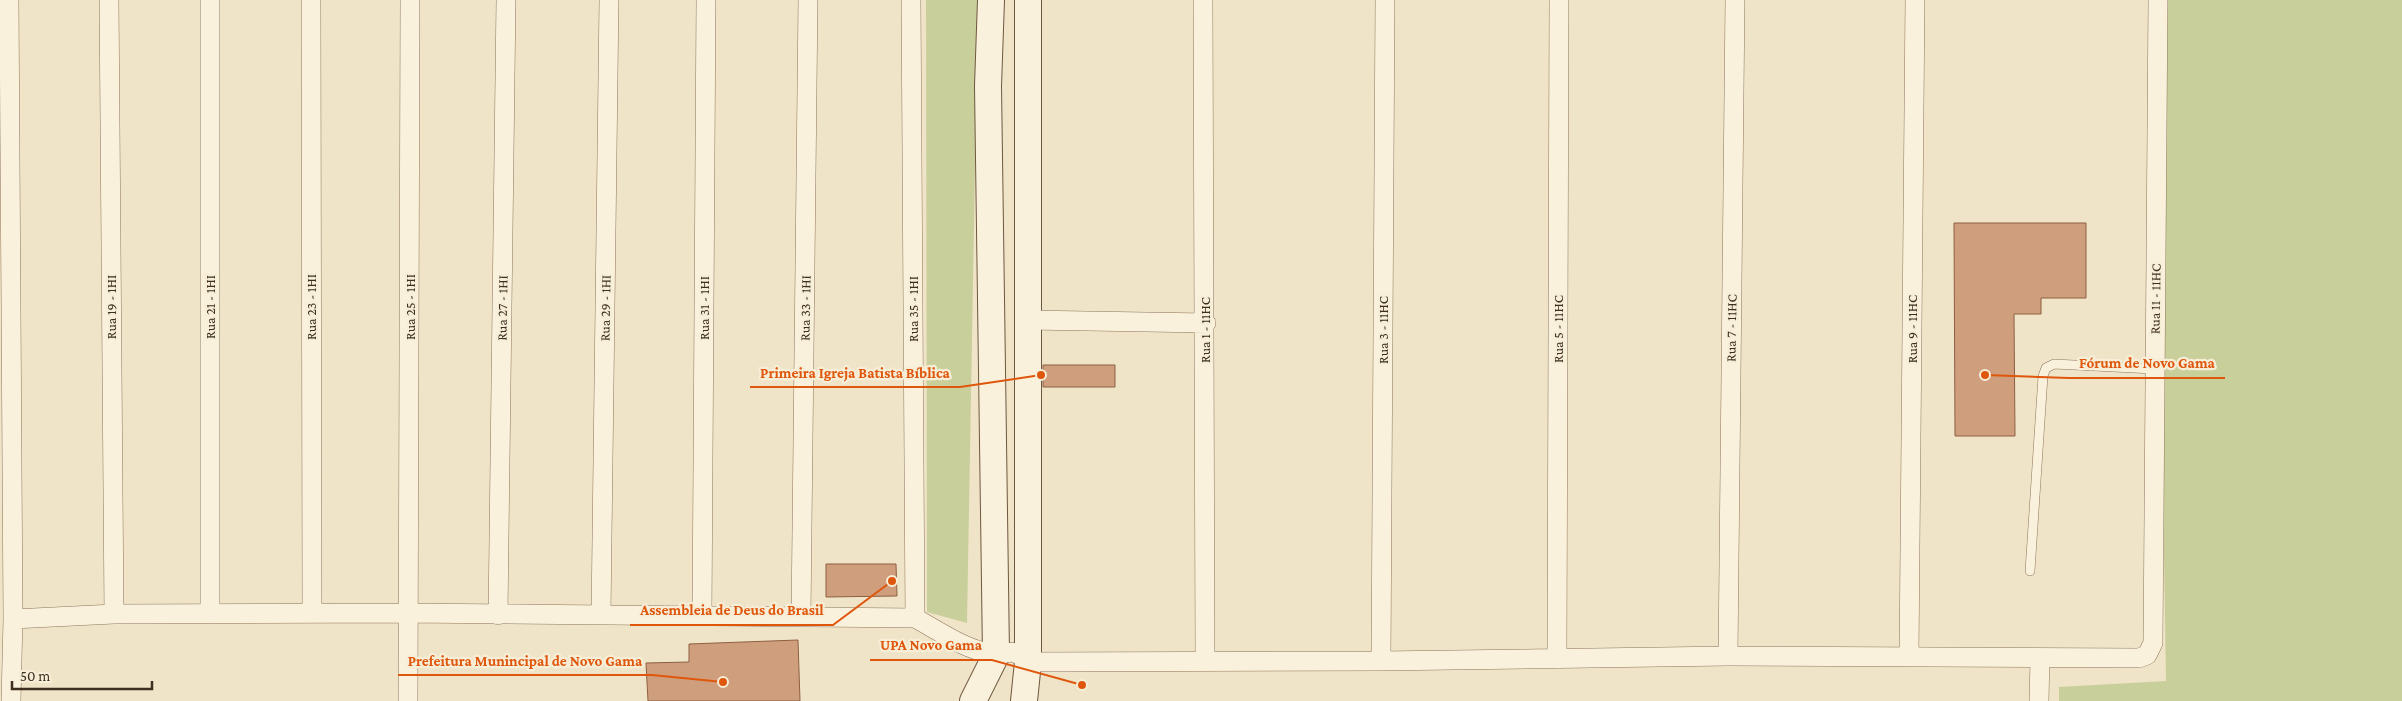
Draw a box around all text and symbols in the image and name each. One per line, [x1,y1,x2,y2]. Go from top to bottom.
street label: Rua 11 - 11HC [2146,264,2164,334]
street label: Rua 23 - 1HI [303,274,319,340]
street label: Rua 25 - 1HI [402,274,418,340]
street label: Rua 19 - 1HI [103,275,119,339]
street label: Rua 21 - 1HI [202,275,218,339]
street label: Rua 27 - 1HI [493,275,511,341]
street label: Rua 29 - 1HI [596,275,614,341]
street label: Rua 33 - 1HI [796,275,814,341]
street label: Rua 31 - 1HI [696,276,712,340]
street label: Rua 35 - 1HI [905,276,921,342]
street label: Rua 7 - 11HC [1722,294,1740,362]
street label: Rua 5 - 11HC [1550,295,1566,363]
street label: Rua 9 - 11HC [1904,295,1920,363]
street label: Rua 3 - 11HC [1375,296,1391,364]
street label: Rua 1 - 11HC [1197,297,1213,363]
callout: Fórum de Novo Gama [2069,348,2225,378]
text: Fórum de Novo Gama [2079,355,2216,371]
callout: Primeira Igreja Batista Bíblica [750,357,960,387]
text: Primeira Igreja Batista Bíblica [760,365,951,382]
callout: Assembleia de Deus do Brasil [630,595,833,625]
text: Assembleia de Deus do Brasil [639,602,824,618]
callout: UPA Novo Gama [870,630,992,660]
text: UPA Novo Gama [880,637,983,653]
callout: Prefeitura Munincipal de Novo Gama [398,645,652,675]
text: Prefeitura Munincipal de Novo Gama [408,653,643,669]
scale bar [12,658,152,690]
text: 50 m [20,668,50,684]

